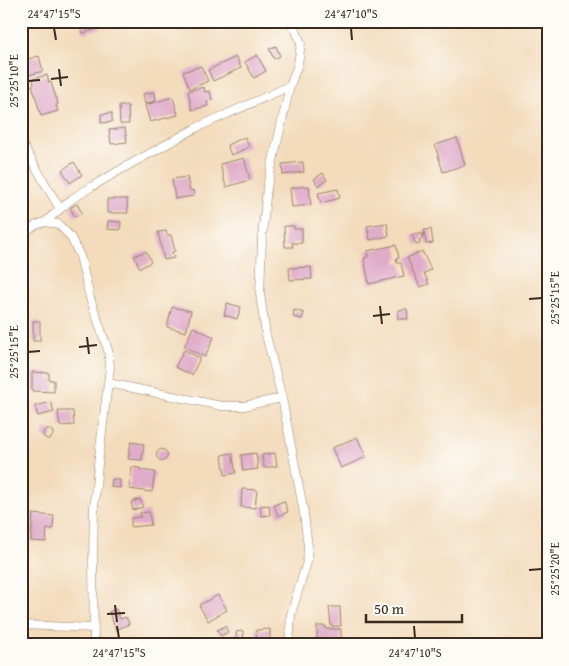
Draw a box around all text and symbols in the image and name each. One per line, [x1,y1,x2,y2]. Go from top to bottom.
text: 24°47'15"S [27,5,81,22]
text: 24°47'10"S [324,5,378,22]
text: 25°25'10"E [5,54,22,108]
text: 25°25'15"E [546,271,563,325]
text: 25°25'15"E [5,325,22,379]
text: 25°25'20"E [546,542,563,596]
scale bar [366,591,463,623]
text: 50 m [374,598,405,619]
text: 24°47'15"S [92,644,146,661]
text: 24°47'10"S [388,644,442,661]

